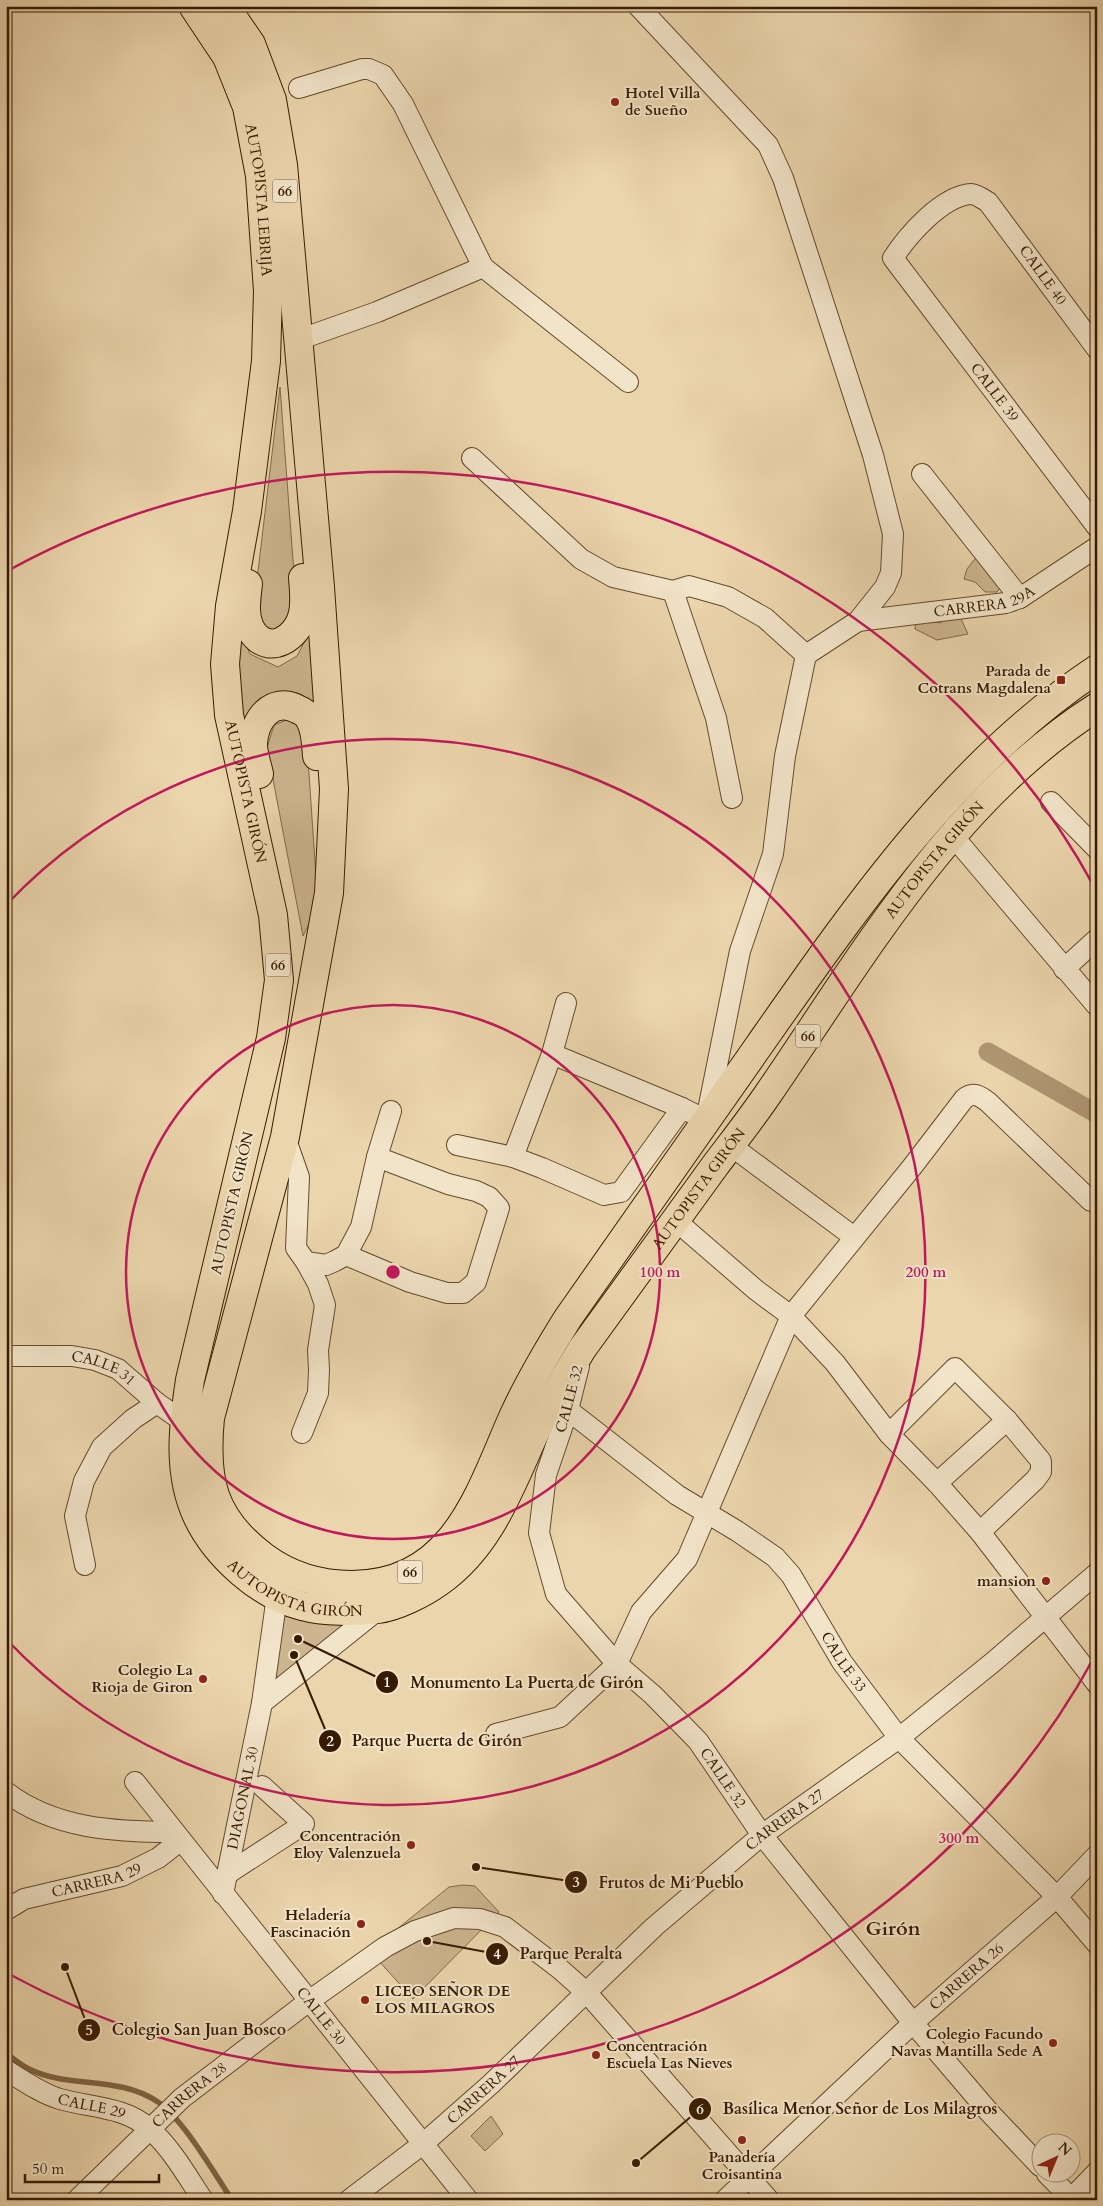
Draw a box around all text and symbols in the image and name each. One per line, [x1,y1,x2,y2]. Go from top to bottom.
place label: Hotel Villa de Sueño [625,83,701,120]
marker: Hotel Villa de Sueño [609,96,621,108]
street label: AUTOPISTA LEBRIJA [240,122,277,277]
road number: 66 [272,180,298,202]
street label: CALLE 40 [1015,241,1072,309]
street label: CALLE 39 [966,359,1024,426]
street label: CARRERA 29A [933,581,1039,622]
place label: Parada de Cotrans Magdalena [918,661,1052,698]
marker: Parada de Cotrans Magdalena [1055,674,1067,686]
street label: AUTOPISTA GIRÓN [220,718,271,865]
street label: AUTOPISTA GIRÓN [881,797,989,923]
road number: 66 [266,954,290,976]
road number: 66 [796,1024,820,1048]
street label: AUTOPISTA GIRÓN [647,1124,750,1254]
street label: AUTOPISTA GIRÓN [206,1129,258,1276]
text: 100 m [640,1262,681,1282]
text: 200 m [906,1262,947,1282]
centre of rings [384,1263,402,1281]
street label: CALLE 31 [70,1346,140,1390]
street label: CALLE 32 [550,1363,588,1435]
street label: AUTOPISTA GIRÓN [223,1555,363,1621]
road number: 66 [398,1560,422,1584]
place label: mansion [977,1571,1036,1591]
marker: mansion [1040,1575,1052,1587]
street label: CALLE 33 [816,1628,871,1696]
place label: Colegio La Rioja de Giron [92,1660,194,1697]
callout: Monumento La Puerta de Girón [375,1667,653,1698]
text: 1 [383,1672,391,1692]
text: Monumento La Puerta de Girón [410,1672,645,1694]
marker: Colegio La Rioja de Giron [197,1673,209,1685]
callout: Parque Puerta de Girón [317,1725,533,1756]
text: Parque Puerta de Girón [352,1730,523,1752]
text: 2 [326,1731,334,1751]
street label: DIAGONAL 30 [222,1744,263,1851]
street label: CALLE 32 [695,1744,751,1812]
street label: CARRERA 27 [741,1784,828,1855]
place label: Concentración Eloy Valenzuela [293,1826,402,1863]
text: 300 m [939,1828,980,1848]
marker: Concentración Eloy Valenzuela [405,1839,417,1851]
street label: CARRERA 29 [50,1858,145,1902]
callout: Frutos de Mi Pueblo [564,1866,754,1897]
text: 3 [572,1872,580,1892]
text: Frutos de Mi Pueblo [598,1872,744,1894]
place label: Heladería Fascinación [270,1905,352,1942]
district label: Girón [865,1915,921,1942]
marker: Heladería Fascinación [355,1918,367,1930]
callout: Parque Peralta [484,1938,632,1969]
street label: CARRERA 26 [925,1938,1008,2014]
text: Parque Peralta [520,1943,623,1965]
text: 4 [493,1944,501,1964]
place label: LICEO SEÑOR DE LOS MILAGROS [375,1980,510,2018]
street label: CALLE 30 [292,1983,351,2049]
marker: LICEO SEÑOR DE LOS MILAGROS [359,1994,371,2006]
callout: Colegio San Juan Bosco [77,2014,296,2045]
text: Colegio San Juan Bosco [112,2019,286,2041]
text: 5 [85,2020,93,2040]
place label: Colegio Facundo Navas Mantilla Sede A [891,2024,1044,2061]
place label: Concentración Escuela Las Nieves [606,2036,732,2073]
marker: Colegio Facundo Navas Mantilla Sede A [1047,2037,1059,2049]
marker: Concentración Escuela Las Nieves [590,2049,602,2061]
street label: CARRERA 27 [442,2051,525,2128]
street label: CARRERA 28 [147,2057,231,2132]
street label: CALLE 29 [56,2089,129,2124]
callout: Basílica Menor Señor de Los Milagros [688,2093,1008,2124]
text: Basílica Menor Señor de Los Milagros [722,2098,998,2120]
text: 6 [696,2099,704,2119]
marker: Panadería Croisantina [736,2134,748,2146]
north arrow [1030,2134,1080,2184]
text: N [1054,2138,1076,2160]
place label: Panadería Croisantina [702,2147,783,2184]
scale bar [25,2151,159,2183]
text: 50 m [32,2159,64,2179]

